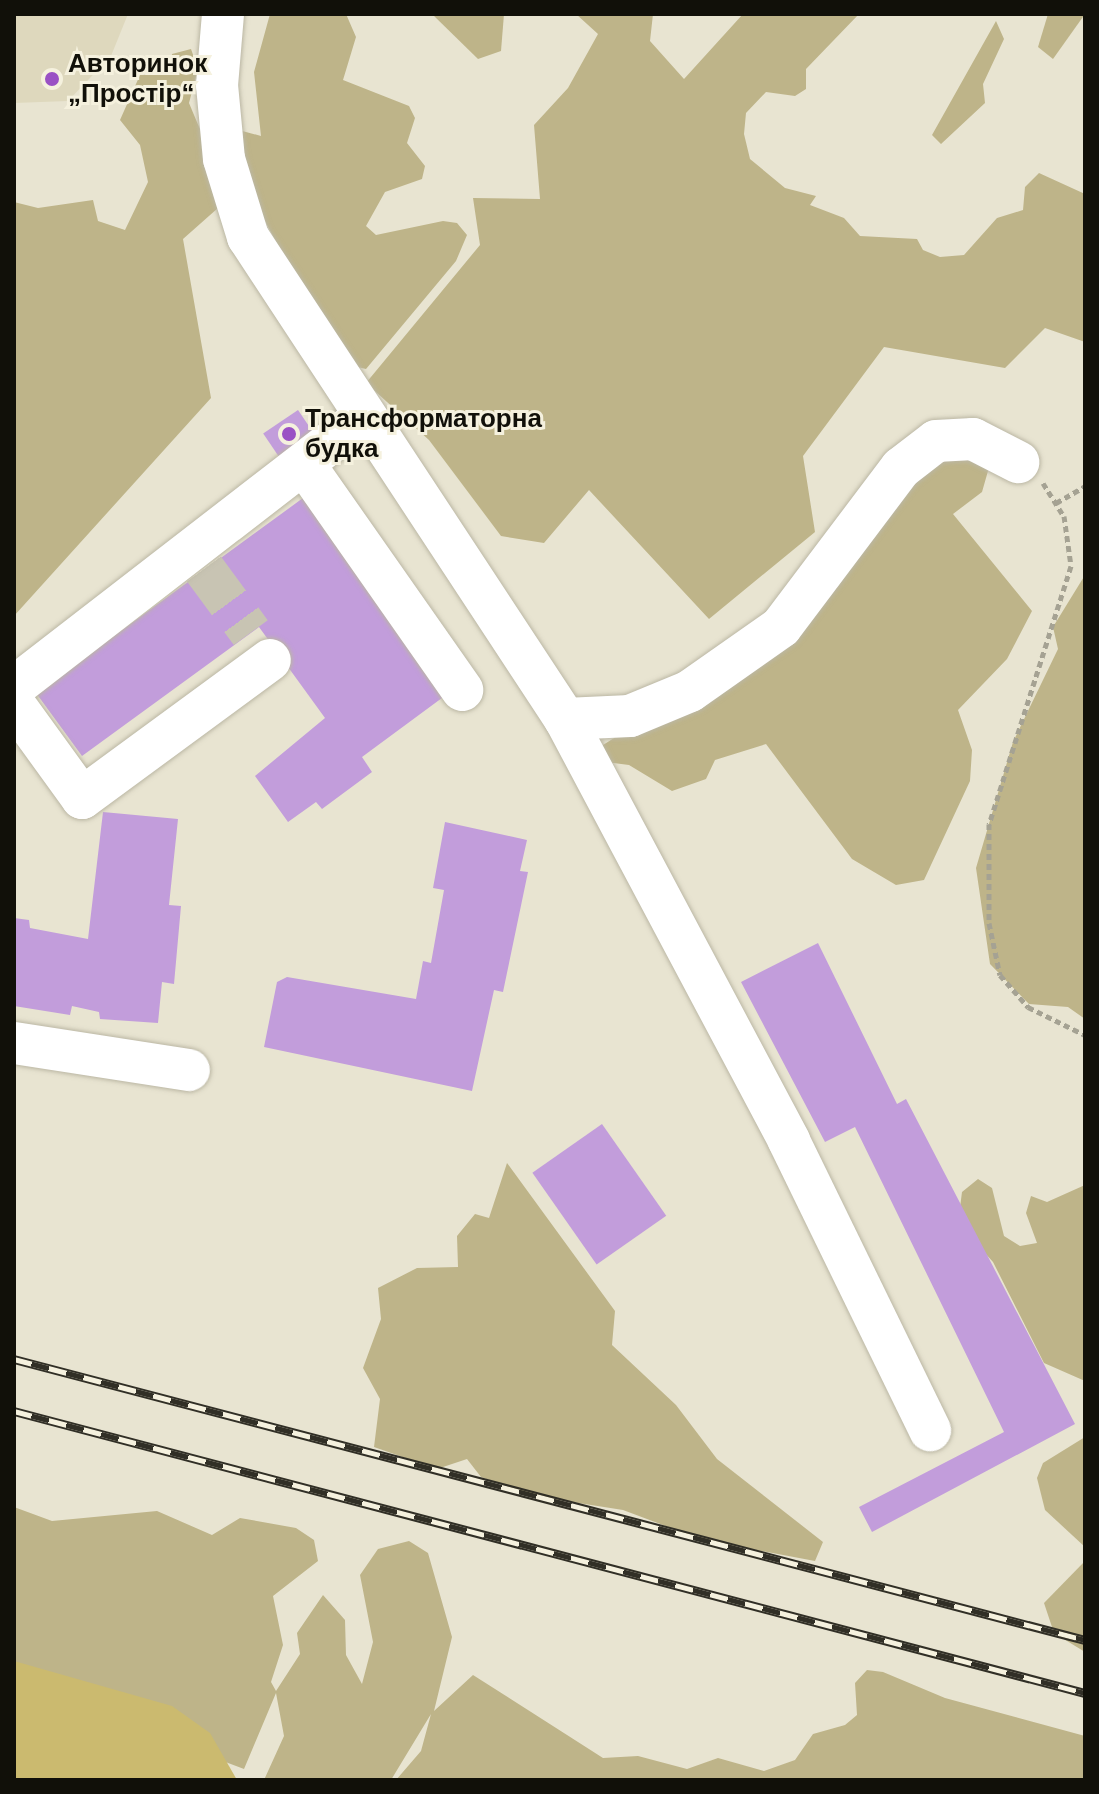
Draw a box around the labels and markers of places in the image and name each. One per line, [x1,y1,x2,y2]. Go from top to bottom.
place label: Авторинок „Простір“ [68,48,207,110]
marker: Авторинок „Простір“ [43,70,61,88]
place label: Трансформаторна будка [305,403,542,464]
marker: Трансформаторна будка [280,425,298,443]

